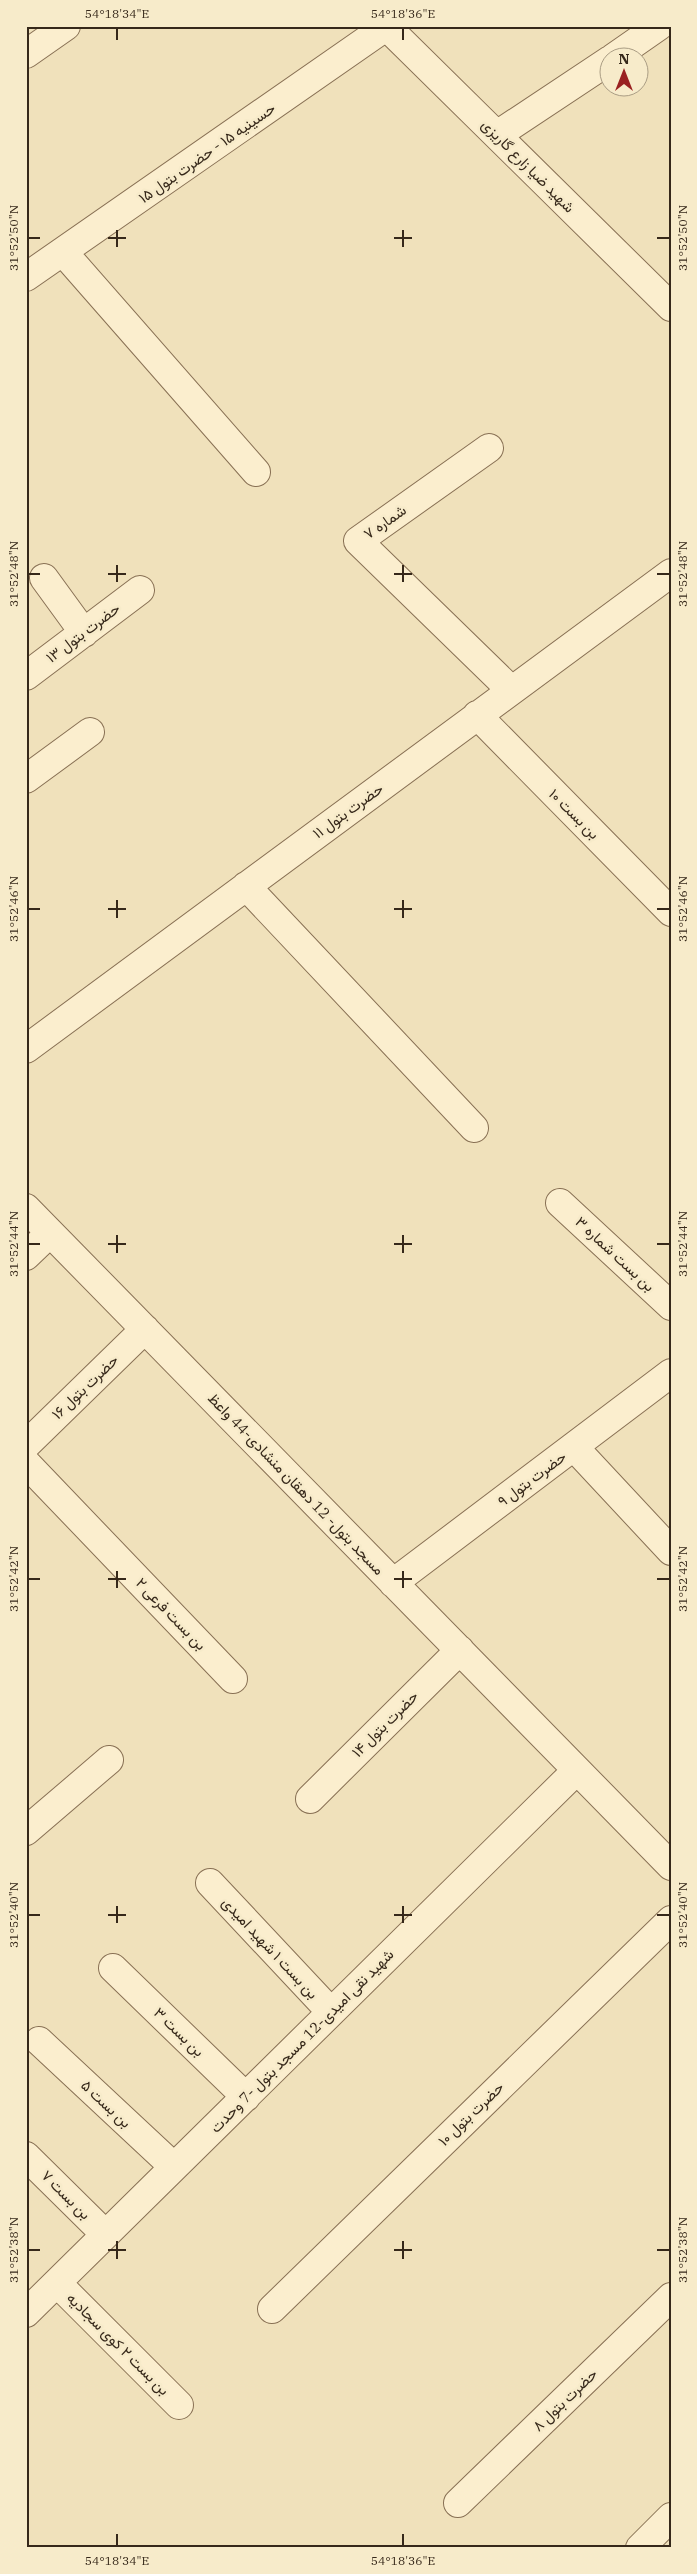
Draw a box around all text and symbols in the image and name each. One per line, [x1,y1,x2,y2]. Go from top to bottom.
text: 54°18'34"E [85,6,149,21]
text: 54°18'36"E [371,6,435,21]
north arrow [600,48,650,98]
text: N [618,50,630,68]
street label: حسینیه ۱۵ - حضرت بتول ۱۵ [135,98,279,207]
street label: شهید ضیا زارع گاریزی [476,115,579,218]
text: 31°52'50"N [6,205,21,271]
text: 31°52'50"N [675,205,690,271]
street label: شماره ۷ [360,500,410,543]
text: 31°52'48"N [6,541,21,607]
text: 31°52'48"N [675,541,690,607]
street label: حضرت بتول ۱۳ [42,599,124,667]
street label: حضرت بتول ۱۱ [309,779,387,842]
street label: بن بست ۱۰ [544,784,604,844]
text: 31°52'46"N [6,876,21,942]
text: 31°52'46"N [675,876,690,942]
text: 31°52'44"N [6,1211,21,1277]
text: 31°52'44"N [675,1211,690,1277]
street label: بن بست شماره ۳ [571,1212,659,1296]
street label: حضرت بتول ۱۶ [47,1350,122,1423]
street label: مسجد بتول- 12 دهقان منشادی-44 واعظ [203,1389,389,1579]
street label: حضرت بتول ۹ [494,1447,570,1511]
text: 31°52'42"N [6,1546,21,1612]
text: 31°52'42"N [675,1546,690,1612]
street label: بن بست فرعی ۲ [131,1573,211,1655]
street label: حضرت بتول ۱۴ [347,1686,422,1761]
text: 31°52'40"N [6,1882,21,1948]
text: 31°52'40"N [675,1882,690,1948]
street label: بن بست ۱ شهید امیدی [217,1893,323,2003]
street label: شهید نقی امیدی-12 مسجد بتول -7 وحدت [206,1945,398,2137]
street label: بن بست ۳ [149,2003,209,2061]
street label: بن بست ۵ [76,2076,136,2132]
street label: حضرت بتول ۱۰ [434,2077,508,2150]
street label: بن بست ۷ [37,2166,95,2224]
text: 31°52'38"N [6,2217,21,2283]
text: 31°52'38"N [675,2217,690,2283]
street label: بن بست ۲ کوی سجادیه [62,2288,174,2400]
street label: حضرت بتول ۸ [528,2364,601,2435]
text: 54°18'34"E [85,2553,149,2568]
text: 54°18'36"E [371,2553,435,2568]

